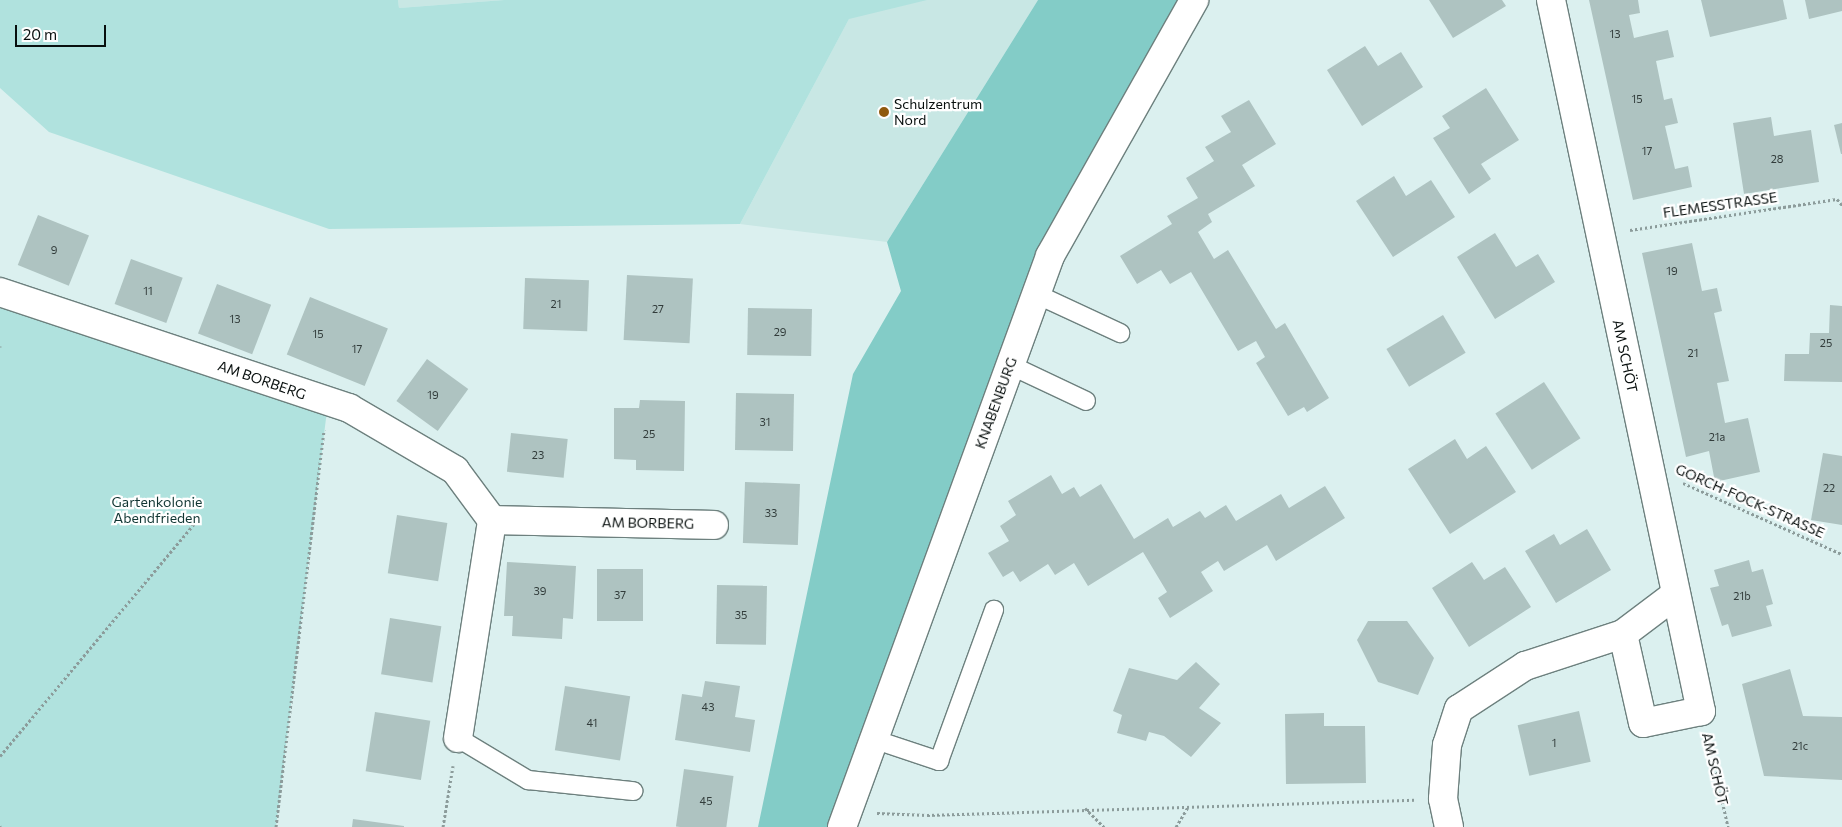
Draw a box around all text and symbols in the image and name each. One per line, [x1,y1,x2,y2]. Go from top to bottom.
scale bar [18,15,109,47]
text: 20 m [23,25,57,43]
house number: 13 [1610,27,1620,41]
house number: 15 [1631,92,1643,106]
place label: Schulzentrum Nord [894,96,982,128]
marker: Schulzentrum Nord [878,106,890,118]
house number: 17 [1642,144,1652,158]
house number: 28 [1771,152,1783,166]
street label: FLEMESSTRASSE [1662,189,1778,221]
house number: 9 [51,243,57,257]
house number: 19 [1666,264,1678,278]
house number: 11 [143,284,153,298]
house number: 21 [551,297,561,311]
house number: 27 [652,302,664,316]
house number: 13 [230,312,240,326]
street label: AM SCHÖT [1609,318,1641,394]
house number: 29 [774,325,786,339]
house number: 15 [312,327,324,341]
house number: 25 [1820,336,1832,350]
house number: 17 [352,342,362,356]
house number: 21 [1688,346,1698,360]
street label: KNABENBURG [972,355,1020,451]
street label: AM BORBERG [216,357,308,403]
house number: 19 [427,388,439,402]
house number: 31 [760,415,770,429]
house number: 25 [643,427,655,441]
house number: 21a [1709,430,1725,444]
house number: 23 [532,448,544,462]
street label: GORCH-FOCK-STRASSE [1673,461,1827,541]
house number: 22 [1823,481,1835,495]
park label: Gartenkolonie Abendfrieden [112,494,202,526]
house number: 33 [765,506,777,520]
street label: AM BORBERG [602,514,694,532]
house number: 39 [534,584,546,598]
house number: 37 [614,588,626,602]
house number: 21b [1733,589,1751,603]
house number: 35 [735,608,747,622]
house number: 43 [702,700,714,714]
house number: 41 [587,716,597,730]
street label: AM SCHÖT [1698,731,1732,807]
house number: 1 [1552,736,1556,750]
house number: 21c [1792,739,1808,753]
house number: 45 [700,794,712,808]

